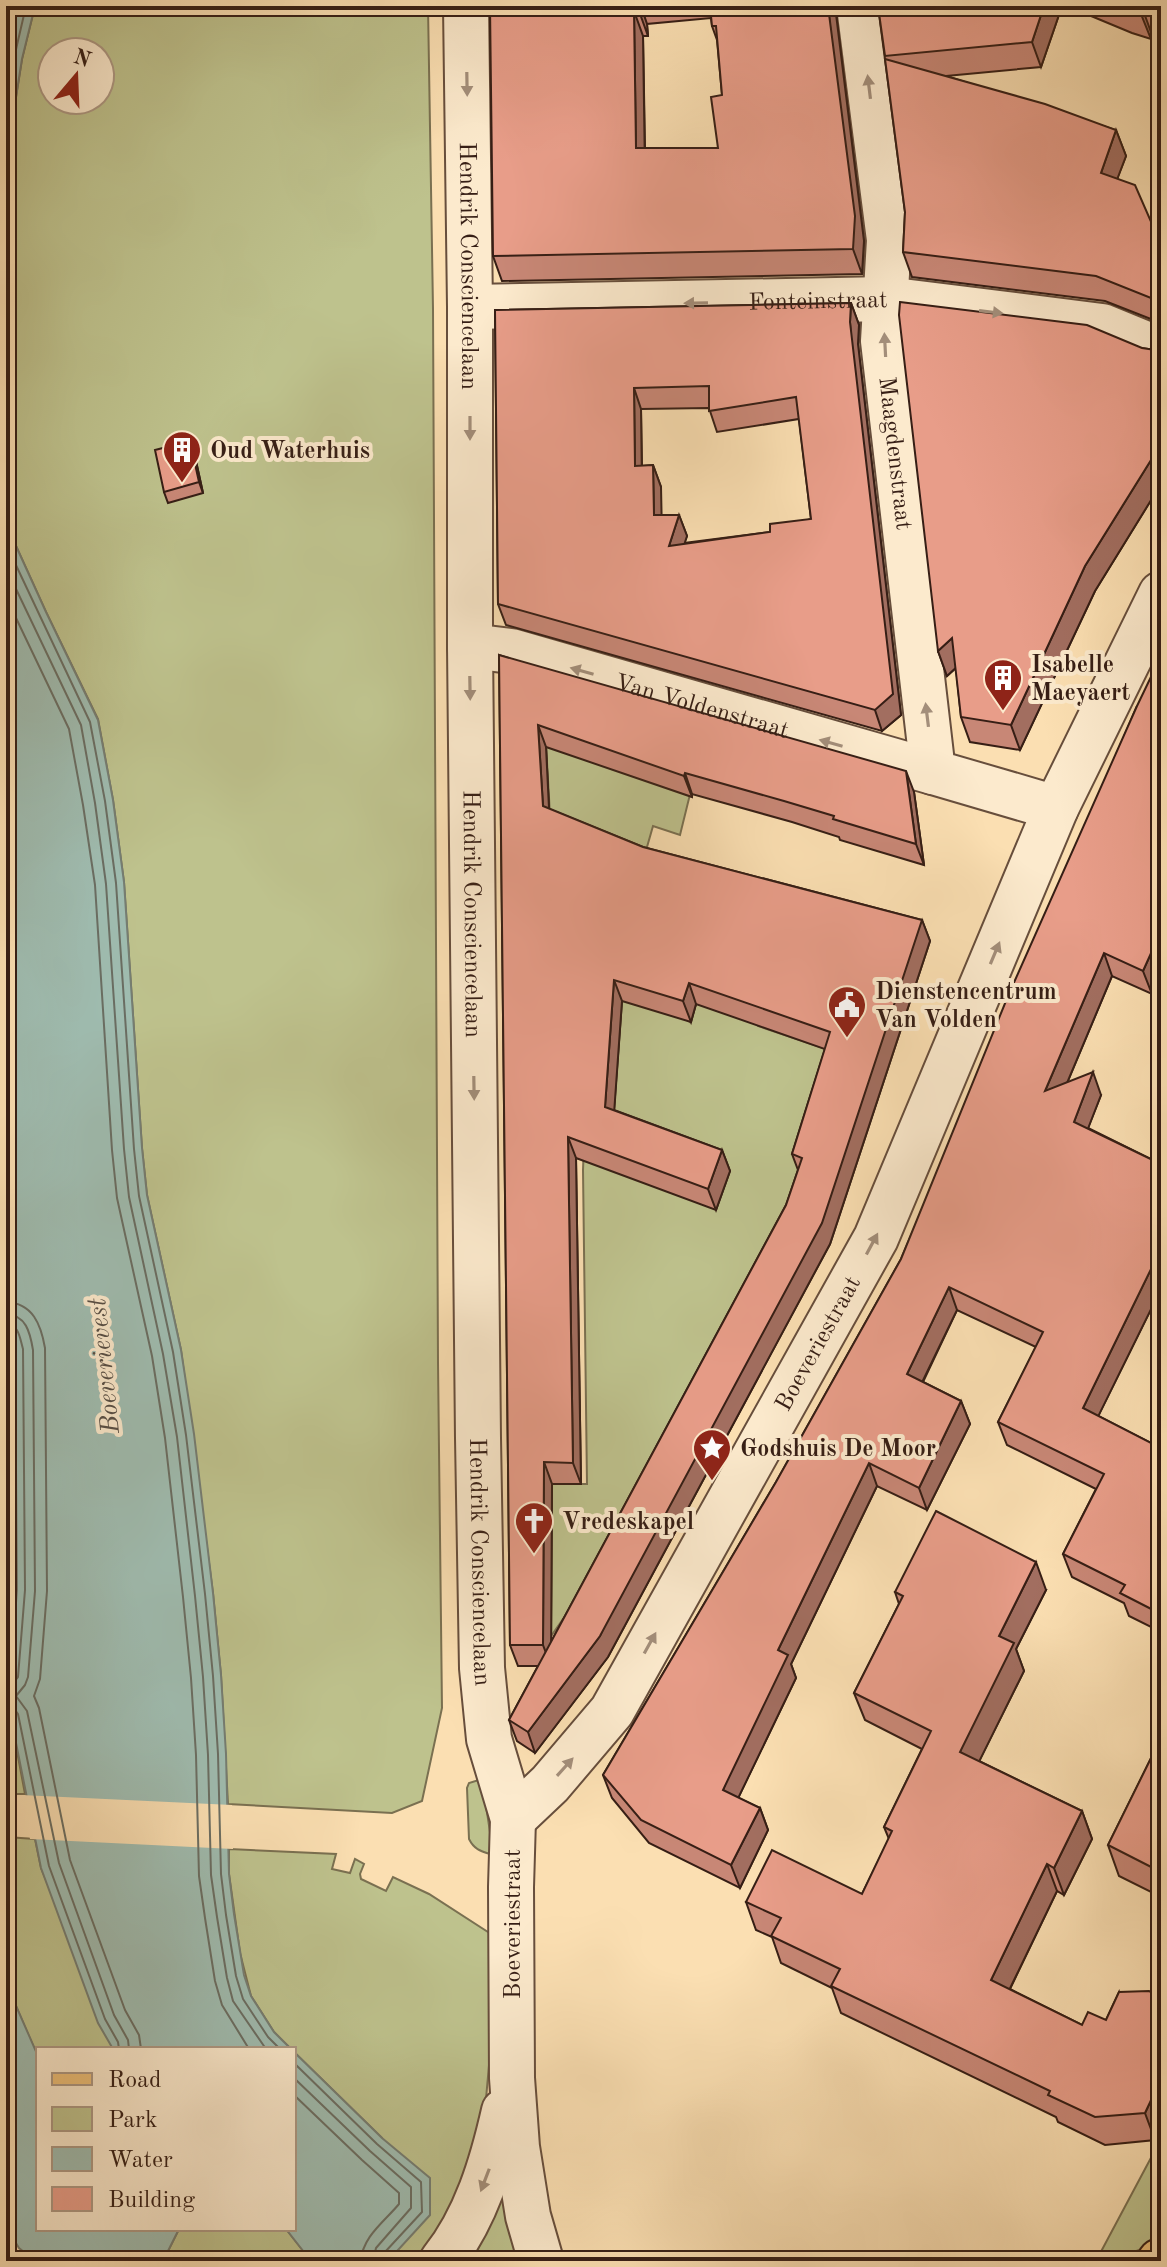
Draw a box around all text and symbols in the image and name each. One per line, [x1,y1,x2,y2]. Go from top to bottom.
north arrow [36,36,116,116]
text: N [70,46,94,72]
one-way arrow [461,72,474,97]
one-way arrow [863,74,876,99]
street label: Hendrik Consciencelaan [454,142,480,390]
street label: Fonteinstraat [748,289,888,316]
one-way arrow [683,297,708,309]
one-way arrow [979,306,1004,319]
one-way arrow [878,332,891,357]
street label: Maagdenstraat [873,375,915,531]
one-way arrow [464,416,476,441]
building icon: Oud Waterhuis [161,429,203,484]
place label: Oud Waterhuis [210,440,370,464]
place label: Isabelle Maeyaert [1031,654,1130,706]
building icon: Isabelle Maeyaert [982,657,1024,712]
one-way arrow [569,664,593,677]
street label: Van Voldenstraat [612,671,791,744]
one-way arrow [464,676,476,701]
one-way arrow [920,702,933,727]
one-way arrow [819,736,844,748]
street label: Hendrik Consciencelaan [457,790,484,1038]
one-way arrow [989,941,1002,965]
place label: Dienstencentrum Van Volden [875,981,1057,1033]
public building icon: Dienstencentrum Van Volden [826,984,868,1039]
one-way arrow [468,1076,480,1101]
one-way arrow [865,1232,878,1255]
street label: Boeveriestraat [772,1273,866,1416]
water label: Boeverievest [85,1296,125,1436]
place icon: Godshuis De Moor [691,1427,733,1482]
street label: Hendrik Consciencelaan [464,1438,494,1687]
place label: Godshuis De Moor [740,1438,936,1462]
church icon: Vredeskapel [513,1500,555,1555]
place label: Vredeskapel [562,1511,694,1535]
one-way arrow [643,1632,657,1654]
one-way arrow [556,1758,573,1778]
street label: Boeveriestraat [502,1849,526,1999]
legend [36,2047,296,2231]
text: Road [108,2069,161,2093]
text: Park [108,2109,157,2133]
text: Water [108,2149,173,2173]
one-way arrow [478,2168,491,2192]
text: Building [108,2189,195,2213]

